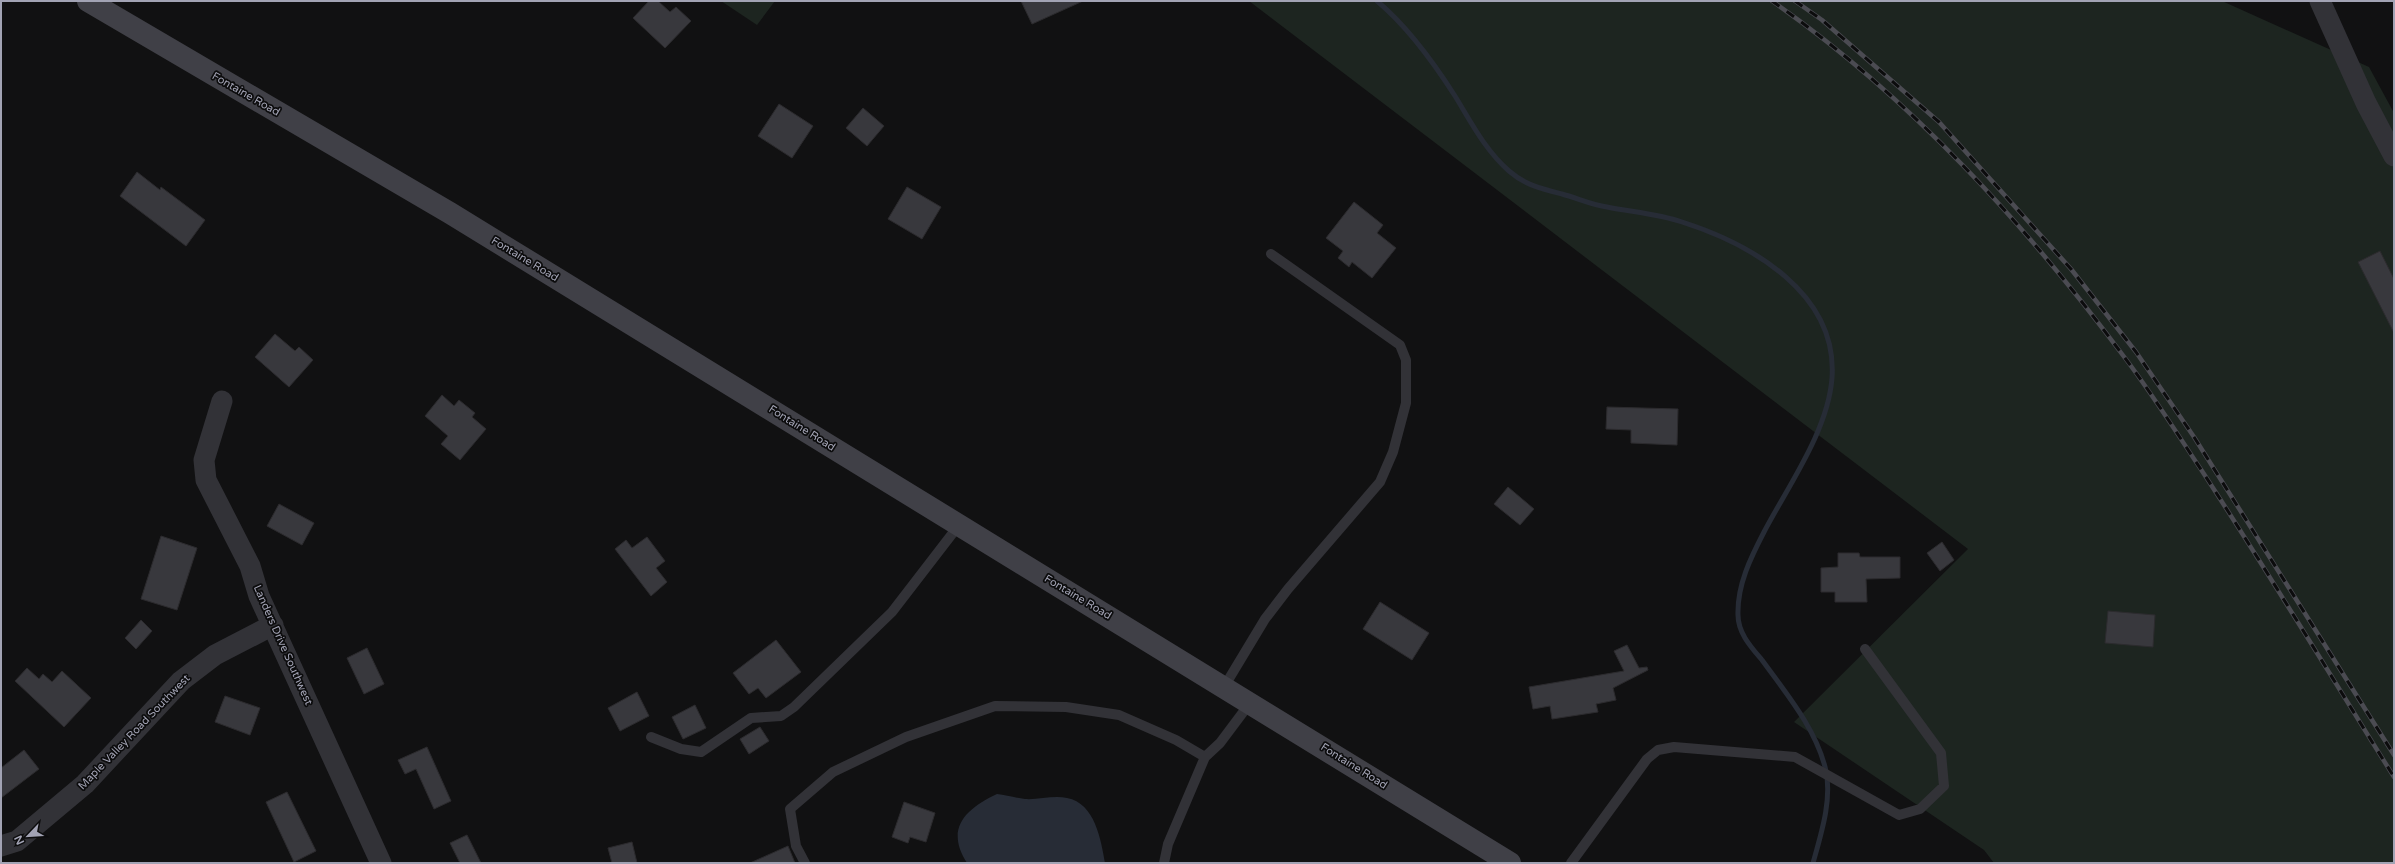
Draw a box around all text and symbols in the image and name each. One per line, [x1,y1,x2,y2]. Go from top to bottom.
street label: Fontaine Road [210,69,282,119]
street label: Fontaine Road [489,234,561,284]
street label: Fontaine Road [766,402,838,454]
street label: Fontaine Road [1042,572,1114,622]
street label: Landers Drive Southwest [251,583,315,707]
street label: Maple Valley Road Southwest [75,672,193,792]
street label: Fontaine Road [1318,740,1390,792]
north arrow [8,816,48,856]
text: N [12,833,27,847]

